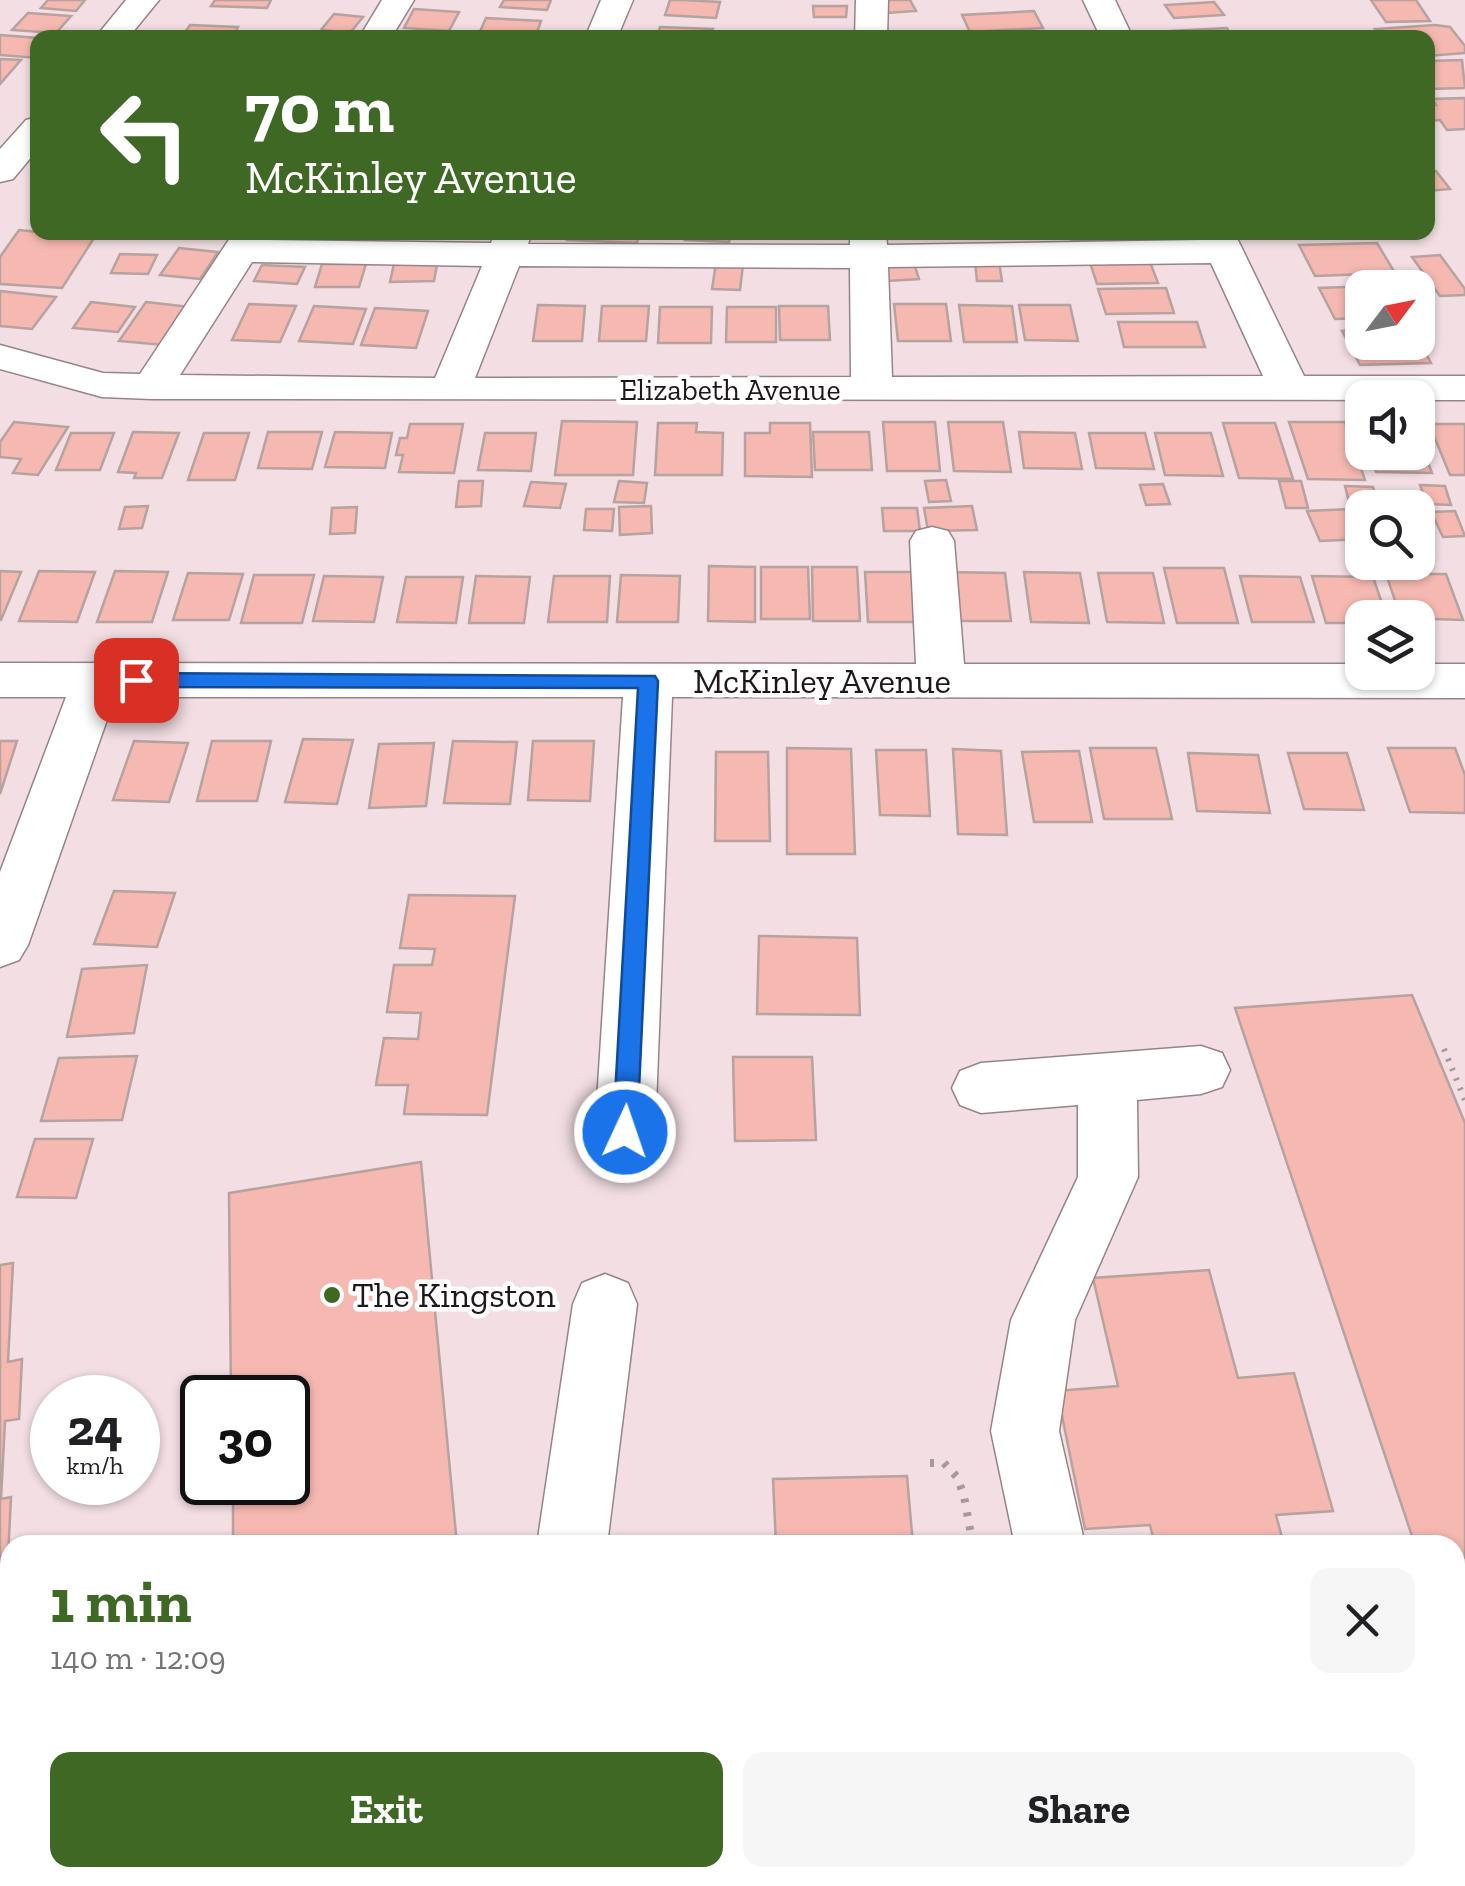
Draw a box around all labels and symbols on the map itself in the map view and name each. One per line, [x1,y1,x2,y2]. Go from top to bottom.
north arrow [1345,270,1435,360]
street label: Elizabeth Avenue [619,372,841,408]
pin [94,638,179,723]
street label: McKinley Avenue [693,660,951,702]
position arrow [573,1080,677,1184]
place label: The Kingston [352,1274,556,1316]
marker: The Kingston [321,1284,343,1306]
speed limit sign: 30 [180,1375,310,1505]

